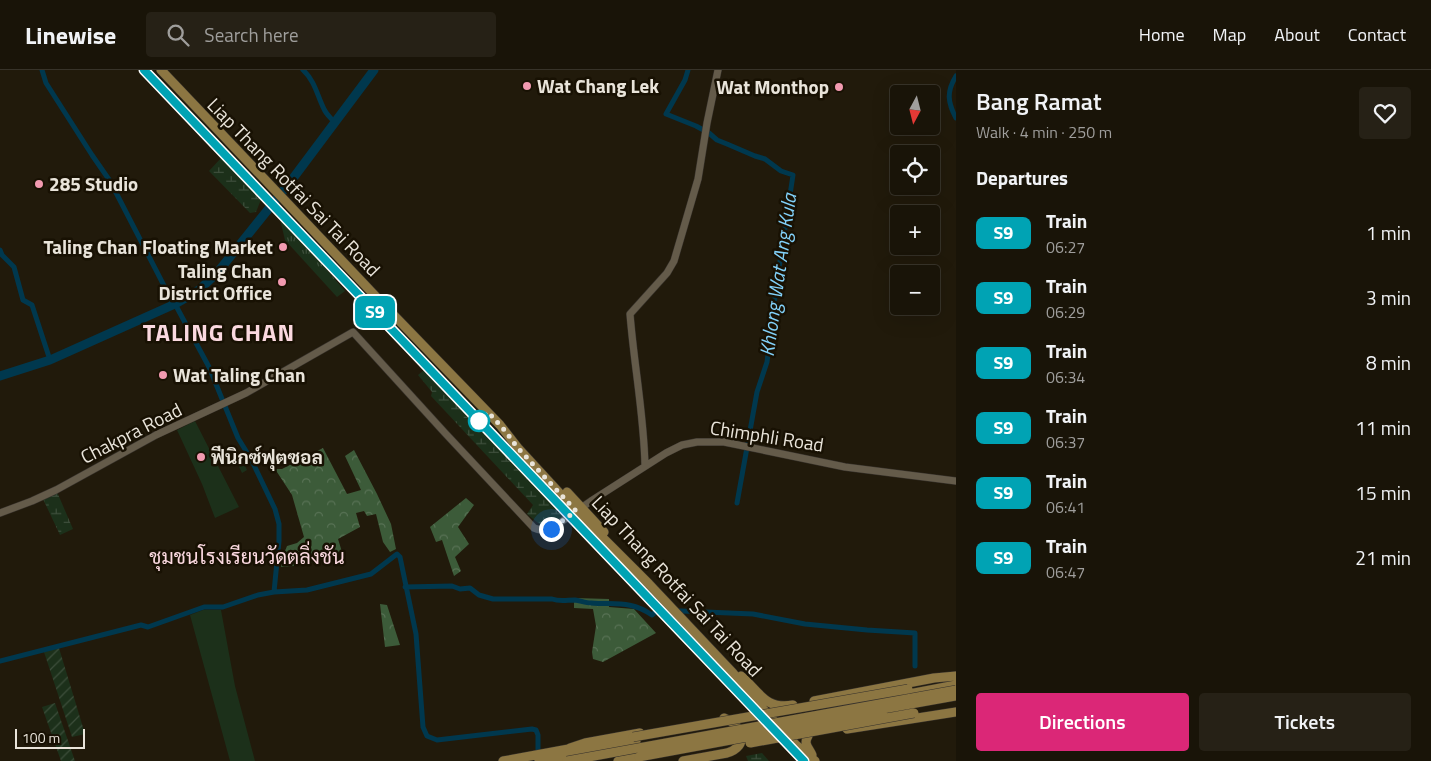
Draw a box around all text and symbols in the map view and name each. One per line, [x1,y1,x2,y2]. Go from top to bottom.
search box [146,12,496,57]
text: Linewise [25,17,116,53]
text: Search here [204,20,299,49]
icon: search [164,21,192,49]
text: Home [1139,21,1185,48]
text: Map [1213,21,1246,48]
text: About [1274,21,1320,48]
text: Contact [1348,21,1406,48]
place label: Wat Chang Lek [537,71,659,100]
place label: Wat Monthop [716,72,829,101]
marker: Wat Chang Lek [521,80,533,92]
marker: Wat Monthop [833,81,845,93]
text: Bang Ramat [976,83,1102,119]
north arrow [890,85,940,135]
map controls [890,85,940,315]
button: heart [1359,87,1411,139]
street label: Liap Thang Rotfai Sai Tai Road [201,91,388,283]
text: Walk · 4 min · 250 m [976,120,1112,144]
button: locate [890,145,940,195]
text: Departures [976,163,1068,192]
place label: 285 Studio [49,169,138,198]
marker: 285 Studio [33,178,45,190]
water label: Khlong Wat Ang Kula [751,190,804,358]
button: + [890,205,940,255]
text: Train [1046,206,1087,235]
text: 1 min [1366,218,1411,247]
text: S9 [994,219,1013,246]
place label: Taling Chan Floating Market [44,232,273,261]
text: 06:27 [1046,235,1085,259]
marker: Taling Chan Floating Market [277,241,289,253]
place label: Taling Chan District Office [159,256,272,307]
button: − [890,265,940,315]
text: Train [1046,271,1087,300]
marker: Taling Chan District Office [276,276,288,288]
text: 3 min [1366,283,1411,312]
text: S9 [994,284,1013,311]
line badge: S9 [352,296,398,328]
text: S9 [365,298,385,325]
text: 06:29 [1046,300,1085,324]
district label: TALING CHAN [143,314,295,350]
text: Train [1046,336,1087,365]
text: 8 min [1366,348,1411,377]
text: S9 [994,349,1013,376]
place label: Wat Taling Chan [173,360,305,389]
text: 06:34 [1046,365,1085,389]
marker: Wat Taling Chan [157,369,169,381]
street label: Chakpra Road [75,395,187,471]
text: Train [1046,401,1087,430]
unlabelled marker [468,410,490,432]
street label: Chimphli Road [708,412,826,459]
text: 11 min [1355,413,1411,442]
text: S9 [994,414,1013,441]
text: 06:37 [1046,430,1085,454]
place label: ฟีนิกซ์ฟุตซอล [211,442,323,472]
marker: ฟีนิกซ์ฟุตซอล [195,451,207,463]
text: Train [1046,466,1087,495]
text: 15 min [1355,478,1411,507]
text: S9 [994,479,1013,506]
street label: Liap Thang Rotfai Sai Tai Road [585,489,769,683]
text: 06:41 [1046,495,1085,519]
your location [539,517,564,542]
text: Train [1046,531,1087,560]
district label: ชุมชนโรงเรียนวัดตลิ่งชัน [149,541,345,572]
text: 21 min [1355,543,1411,572]
text: S9 [994,544,1013,571]
text: 06:47 [1046,560,1085,584]
button: Directions [976,693,1189,751]
button: Tickets [1199,693,1411,751]
scale bar [15,726,85,749]
text: 100 m [22,727,60,748]

